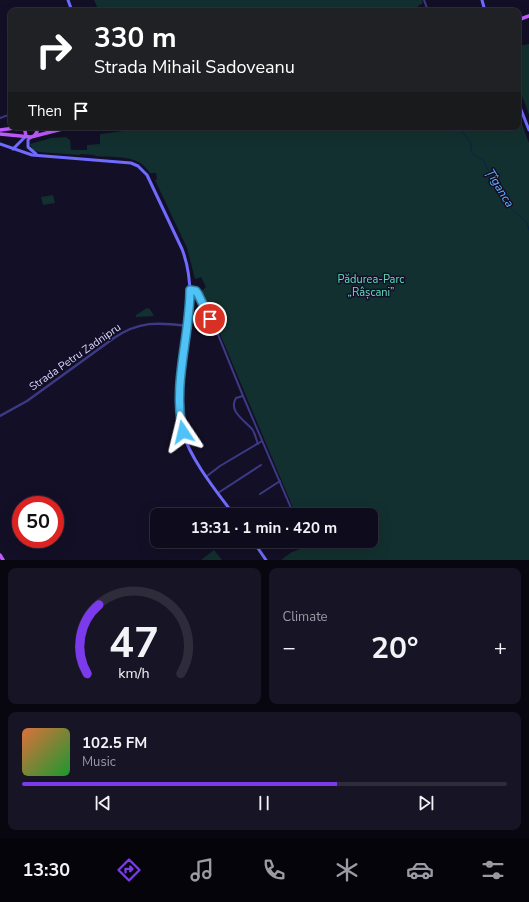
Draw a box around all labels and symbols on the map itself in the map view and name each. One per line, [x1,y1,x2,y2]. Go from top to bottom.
water label: Țîganca [482,166,518,210]
park label: Pădurea-Parc „Râșcani” [338,272,404,300]
pin [193,302,227,336]
street label: Strada Petru Zadnipru [26,320,124,394]
position arrow [162,411,204,453]
speed limit sign: 50 [12,496,64,548]

